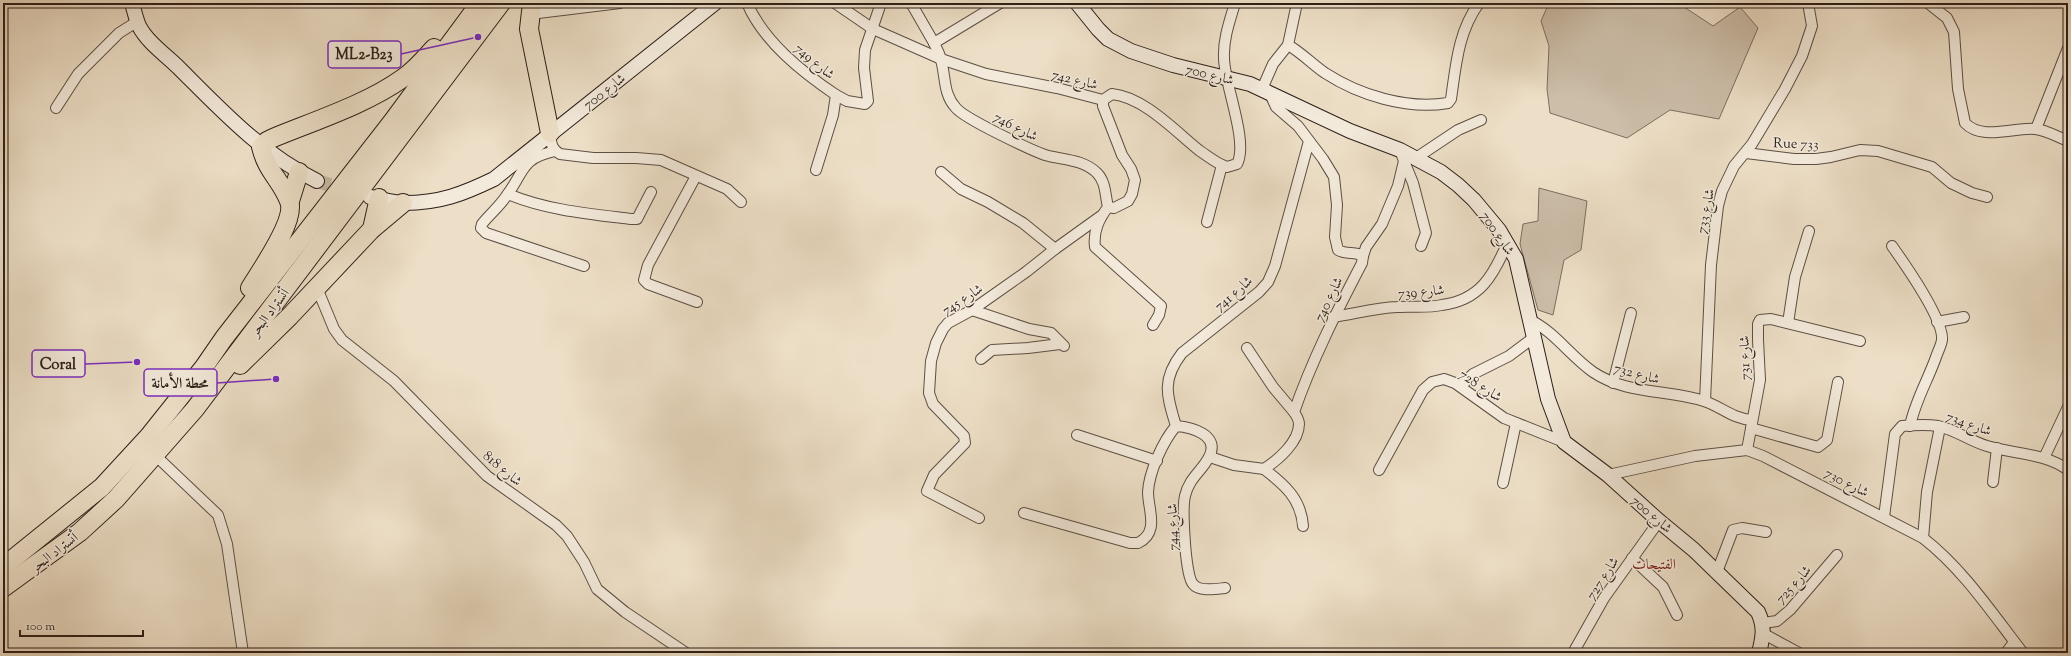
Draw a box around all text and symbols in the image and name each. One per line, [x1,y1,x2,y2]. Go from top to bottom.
street label: شارع 749 [789,40,838,85]
callout: ML2-B23 [328,41,401,68]
text: ML2-B23 [335,45,393,66]
street label: شارع 700 [1183,60,1236,92]
street label: شارع 742 [1049,66,1100,96]
street label: شارع 700 [580,70,631,115]
street label: شارع 746 [990,108,1041,147]
street label: Rue 733 [1773,134,1819,156]
street label: شارع 733 [1693,187,1721,236]
street label: شارع 700 [1474,208,1518,260]
street label: شارع 741 [1211,272,1258,317]
street label: شارع 740 [1310,274,1349,326]
street label: شارع 745 [939,280,988,321]
street label: شارع 739 [1397,281,1445,305]
street label: أتستراد البحر [243,283,296,343]
street label: شارع 731 [1736,335,1756,381]
callout: Coral [32,350,85,377]
text: Coral [40,355,77,376]
street label: شارع 732 [1611,359,1662,391]
street label: شارع 728 [1454,365,1505,408]
callout: محطة الأمانة [144,369,217,396]
text: محطة الأمانة [152,372,209,395]
street label: شارع 734 [1943,407,1994,442]
street label: شارع 818 [478,447,526,492]
street label: شارع 730 [1821,464,1872,503]
street label: شارع 700 [1626,492,1676,539]
street label: شارع 744 [1164,503,1184,551]
street label: أتستراد البحر [24,527,84,579]
street label: شارع 727 [1582,554,1625,605]
district label: الفتيحات [1632,555,1676,576]
street label: شارع 725 [1772,562,1817,609]
scale bar [20,612,143,638]
text: 100 m [26,618,55,636]

